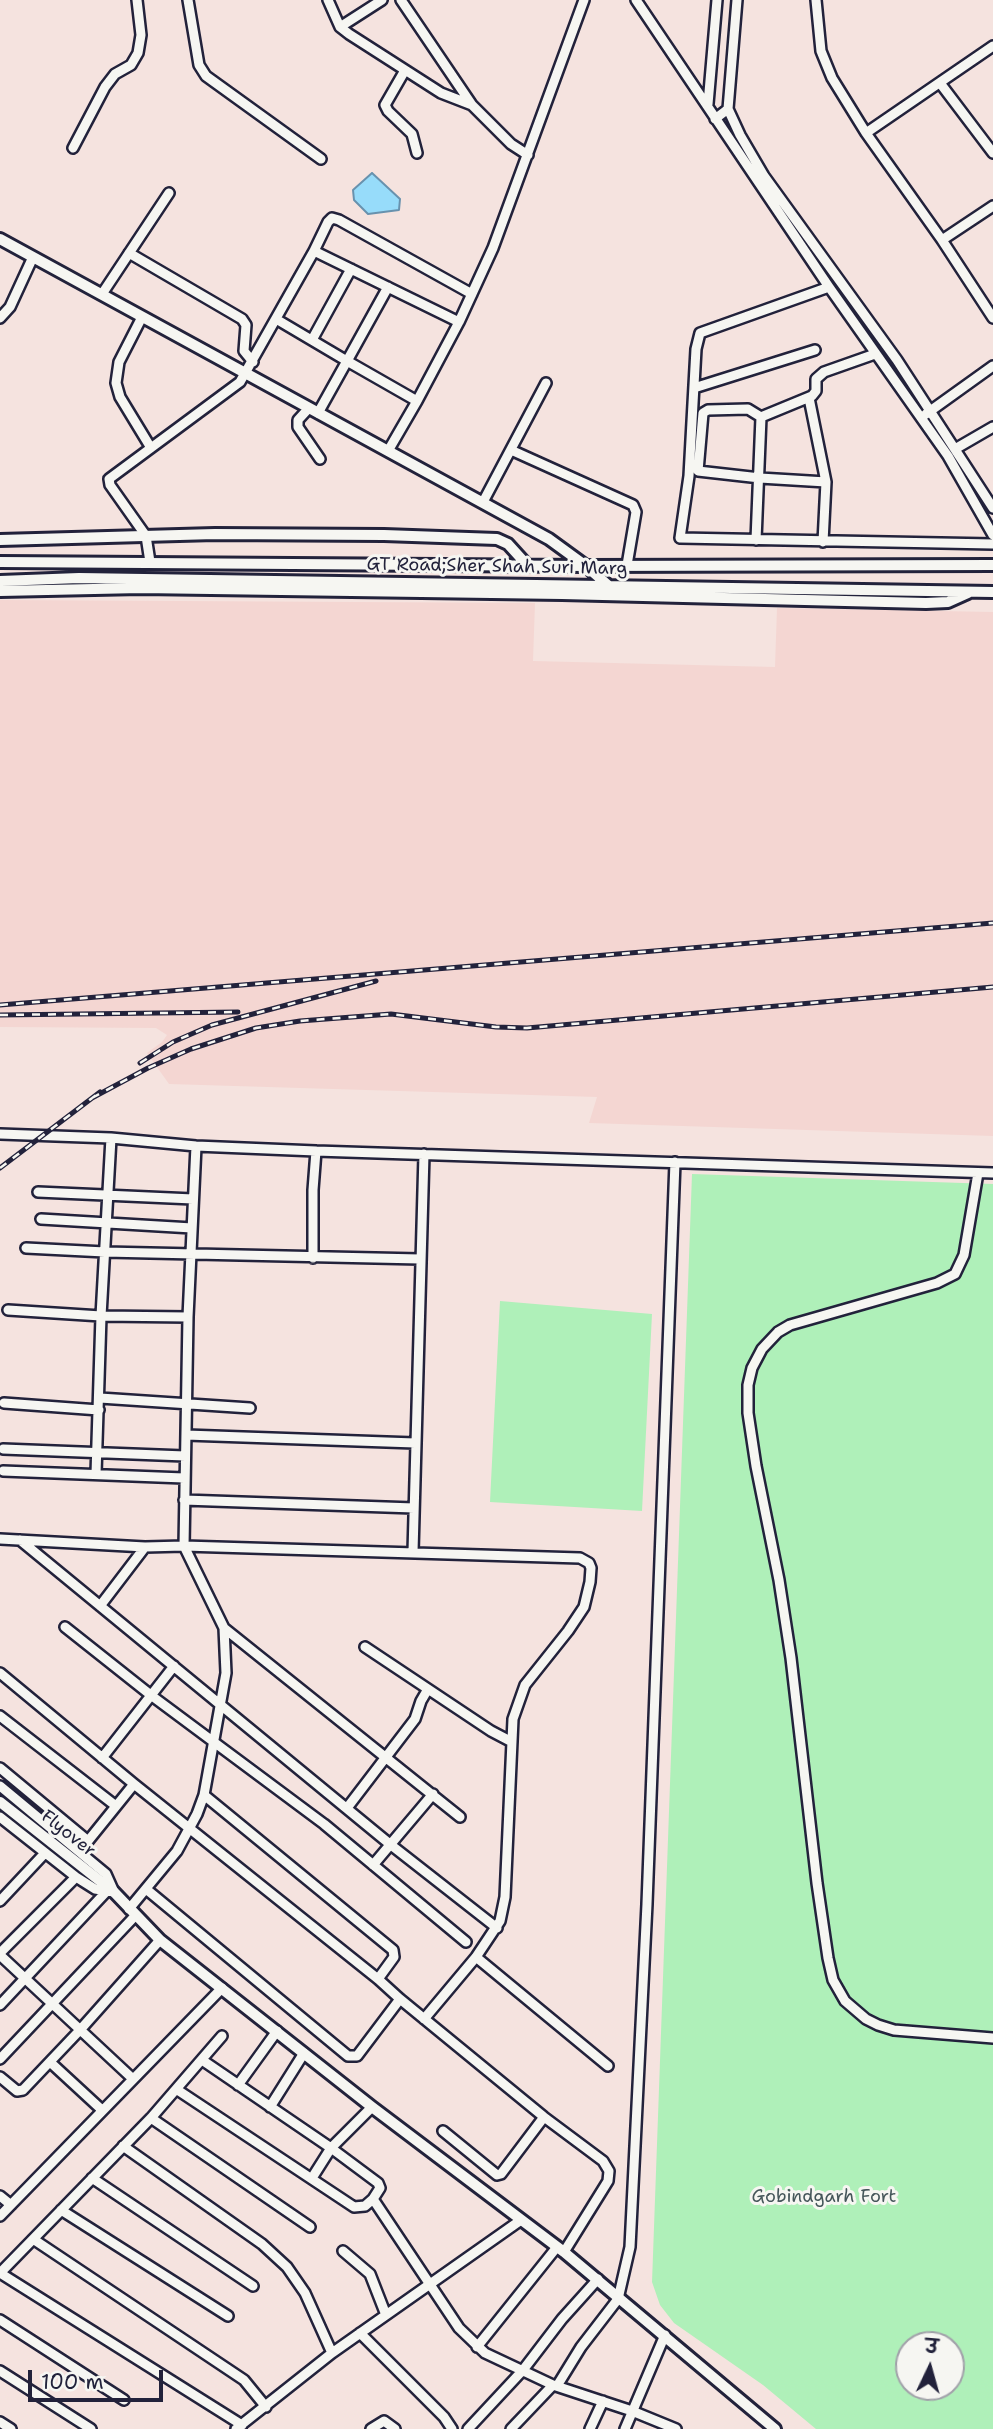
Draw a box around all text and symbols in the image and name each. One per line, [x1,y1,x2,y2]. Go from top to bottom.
street label: GT Road;Sher Shah Suri Marg [367,554,627,580]
street label: Flyover [36,1806,100,1862]
park label: Gobindgarh Fort [752,2186,896,2208]
north arrow [895,2331,965,2401]
text: उ [924,2334,939,2360]
scale bar [32,2356,166,2400]
text: 100 m [41,2368,104,2396]

